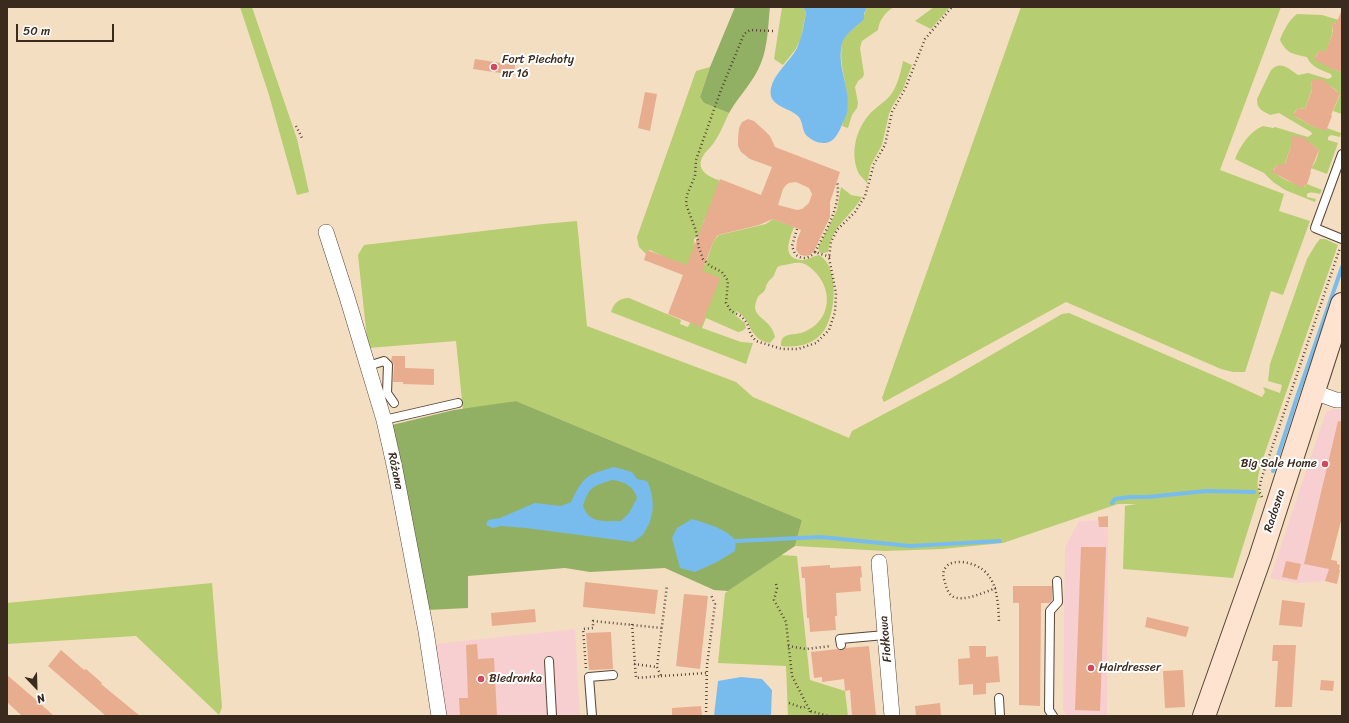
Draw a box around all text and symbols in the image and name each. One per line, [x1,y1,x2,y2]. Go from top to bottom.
scale bar [18,16,116,42]
text: 50 m [23,20,50,42]
place label: Fort Piechoty nr 16 [502,53,574,81]
marker: Fort Piechoty nr 16 [489,62,499,72]
street label: Różana [384,451,406,491]
place label: Big Sale Home [1241,457,1317,471]
marker: Big Sale Home [1320,459,1330,469]
street label: Radosna [1261,488,1289,534]
street label: Fiołkowa [877,615,895,663]
place label: Hairdresser [1099,661,1161,675]
marker: Hairdresser [1086,663,1096,673]
north arrow [16,667,56,707]
place label: Biedronka [489,672,542,686]
marker: Biedronka [476,674,486,684]
text: N [34,688,48,709]

